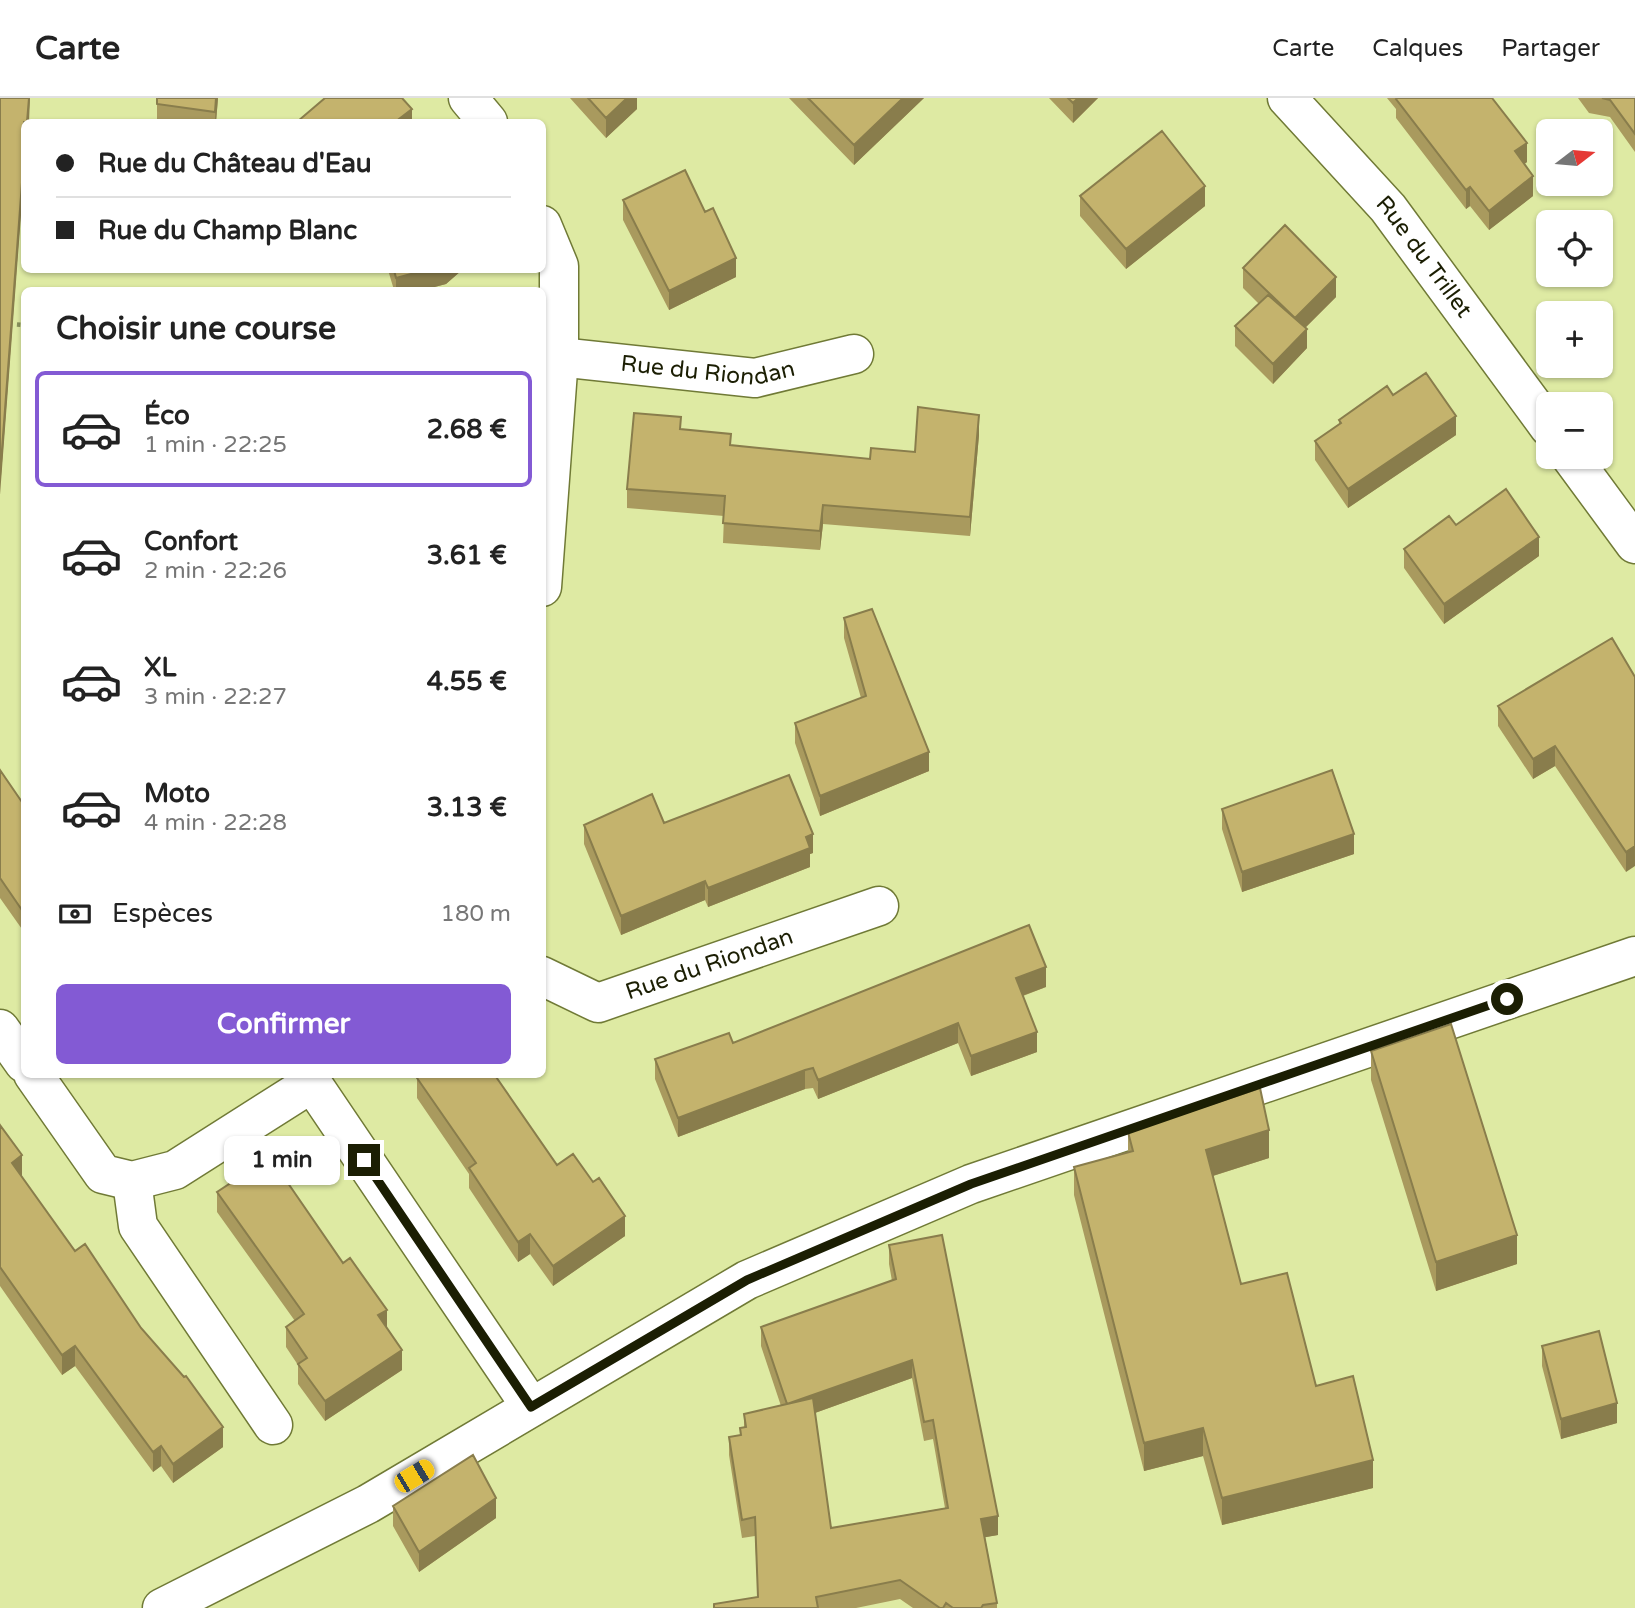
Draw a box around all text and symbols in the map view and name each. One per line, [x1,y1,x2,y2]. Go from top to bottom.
text: Carte [35,29,120,68]
text: Carte [1272,34,1334,63]
text: Calques [1372,34,1463,63]
text: Partager [1501,34,1600,63]
north arrow [1536,119,1614,196]
map controls [1536,119,1613,469]
text: Rue du Château d'Eau [98,148,372,179]
street label: Rue du Trillet [1370,190,1478,324]
button: locate [1536,210,1613,287]
text: Rue du Champ Blanc [98,215,357,246]
button: + [1536,301,1613,378]
text: Choisir une course [56,310,336,348]
street label: Rue du Riondan [619,350,798,392]
button: − [1536,392,1613,469]
icon: car [60,398,123,461]
text: Éco [144,400,190,431]
text: 2.68 € [427,414,507,445]
text: 1 min · 22:25 [144,431,287,459]
icon: car [60,524,123,587]
text: Confort [144,526,238,557]
text: 3.61 € [427,540,507,571]
text: 2 min · 22:26 [144,557,287,585]
icon: car [60,650,123,713]
text: XL [144,652,176,683]
text: 4.55 € [427,666,507,697]
text: 3 min · 22:27 [144,683,287,711]
icon: car [60,776,123,839]
text: Moto [144,778,210,809]
text: 3.13 € [427,792,507,823]
text: 4 min · 22:28 [144,809,287,837]
icon: cash [56,895,94,933]
text: Espèces [112,898,213,929]
text: 180 m [441,900,511,928]
street label: Rue du Riondan [622,923,797,1006]
route start [1491,983,1523,1015]
button: Confirmer [56,984,511,1064]
callout: 1 min [224,1136,340,1184]
route end [348,1144,380,1176]
text: 1 min [251,1146,313,1174]
car [391,1456,438,1496]

